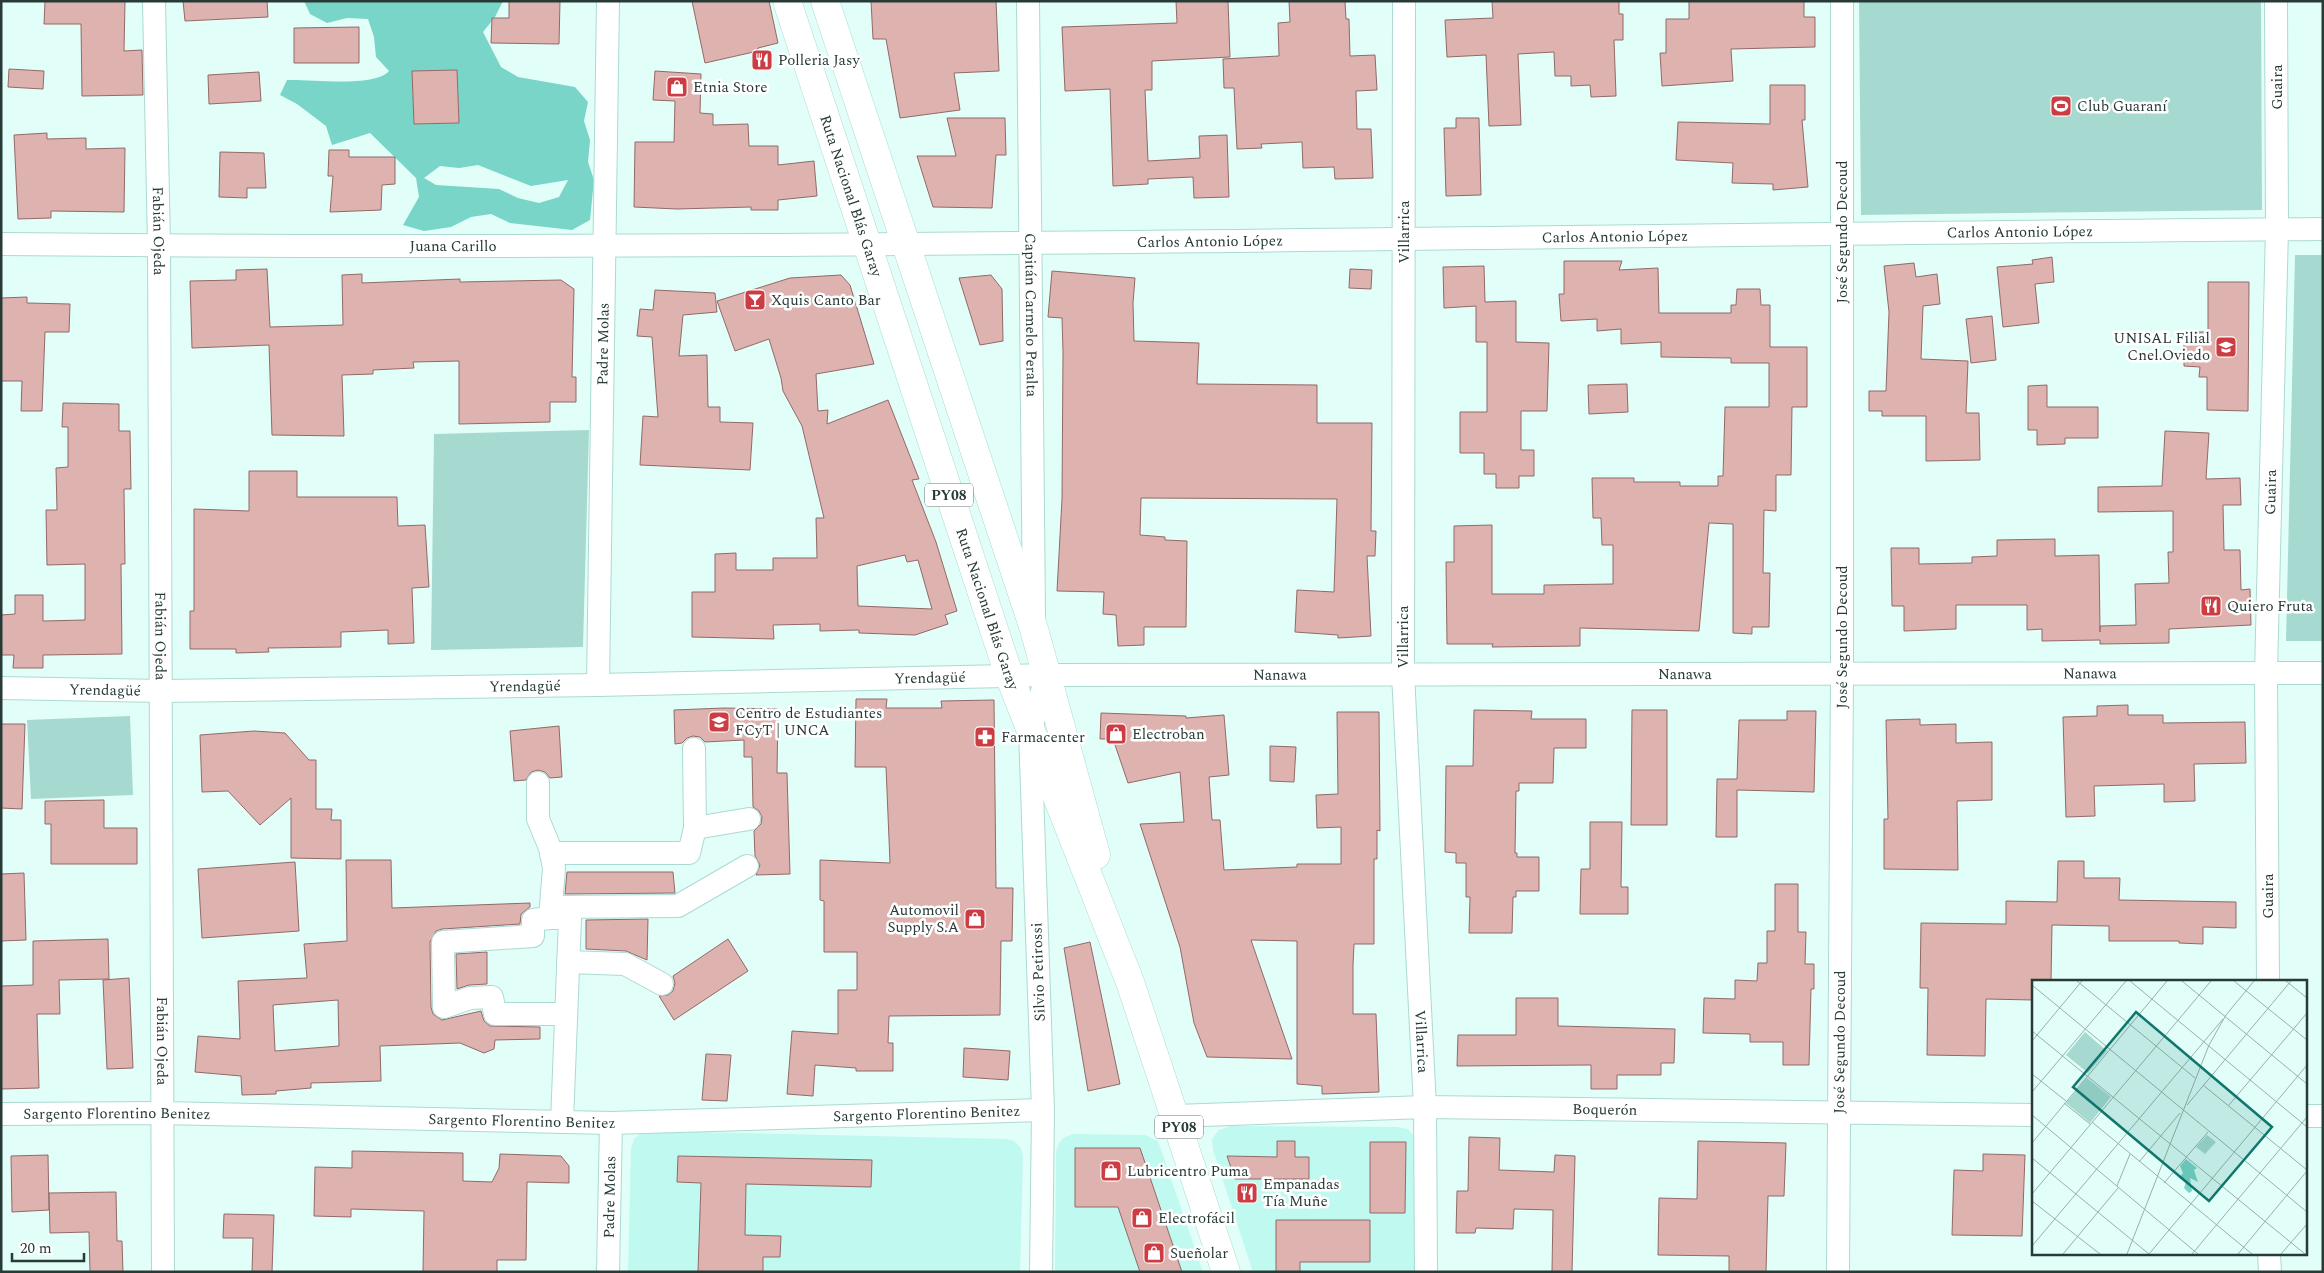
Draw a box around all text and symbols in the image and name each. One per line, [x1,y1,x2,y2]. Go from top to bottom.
restaurant icon: Polleria Jasy [750,48,774,72]
place label: Polleria Jasy [778,49,860,72]
street label: Guaira [2266,64,2289,110]
shop icon: Etnia Store [665,75,689,99]
place label: Etnia Store [693,76,767,99]
sports icon: Club Guaraní [2049,94,2073,118]
place label: Club Guaraní [2077,95,2168,118]
street label: Ruta Nacional Blás Garay [813,112,888,281]
street label: José Segundo Decoud [1831,160,1854,304]
street label: Fabián Ojeda [146,186,170,276]
street label: Villarrica [1393,200,1416,264]
street label: Carlos Antonio López [1947,220,2093,245]
street label: Carlos Antonio López [1542,225,1688,249]
street label: Carlos Antonio López [1137,229,1283,254]
street label: Capitán Carmelo Peralta [1018,233,1043,398]
street label: Juana Carillo [409,235,497,258]
bar icon: Xquis Canto Bar [743,288,767,312]
place label: Xquis Canto Bar [771,289,881,312]
street label: Padre Molas [591,302,616,386]
place label: UNISAL Filial Cnel.Oviedo [2113,327,2210,367]
school or university icon: UNISAL Filial Cnel.Oviedo [2214,335,2238,359]
street label: Guaira [2259,468,2283,515]
road number: PY08 [925,484,973,506]
street label: Ruta Nacional Blás Garay [949,525,1025,694]
street label: José Segundo Decoud [1831,565,1854,709]
street label: Fabián Ojeda [148,591,172,681]
restaurant icon: Quiero Fruta [2199,594,2223,618]
place label: Quiero Fruta [2227,595,2314,618]
street label: Villarrica [1392,605,1415,669]
street label: Nanawa [2063,662,2117,685]
street label: Nanawa [1658,663,1712,686]
street label: Nanawa [1253,664,1307,687]
street label: Yrendagüé [894,666,966,690]
street label: Yrendagüé [489,675,561,698]
street label: Yrendagüé [69,678,141,703]
place label: Centro de Estudiantes FCyT | UNCA [735,702,883,742]
school or university icon: Centro de Estudiantes FCyT | UNCA [707,710,731,734]
shop icon: Electroban [1104,722,1128,746]
place label: Electroban [1132,723,1205,746]
pharmacy icon: Farmacenter [973,725,997,749]
place label: Farmacenter [1001,726,1085,749]
street label: Guaira [2257,873,2280,919]
place label: Automovil Supply S.A [887,899,959,939]
shop icon: Automovil Supply S.A [963,907,987,931]
street label: Silvio Petirossi [1025,922,1052,1022]
street label: José Segundo Decoud [1828,970,1852,1114]
inset map [2032,980,2306,1256]
street label: Fabián Ojeda [150,996,173,1086]
street label: Villarrica [1408,1009,1434,1074]
street label: Boquerón [1572,1098,1638,1122]
street label: Sargento Florentino Benitez [833,1100,1021,1128]
street label: Sargento Florentino Benitez [23,1102,211,1126]
street label: Sargento Florentino Benitez [428,1108,616,1135]
road number: PY08 [1155,1116,1203,1138]
street label: Padre Molas [598,1155,622,1239]
shop icon: Lubricentro Puma [1099,1159,1123,1183]
place label: Lubricentro Puma [1127,1160,1249,1183]
place label: Empanadas Tía Muñe [1263,1173,1340,1213]
restaurant icon: Empanadas Tía Muñe [1235,1181,1259,1205]
shop icon: Electrofácil [1130,1206,1154,1230]
place label: Electrofácil [1158,1207,1235,1230]
scale bar [12,1230,85,1262]
text: 20 m [20,1237,52,1260]
shop icon: Sueñolar [1142,1241,1166,1265]
place label: Sueñolar [1170,1242,1228,1265]

